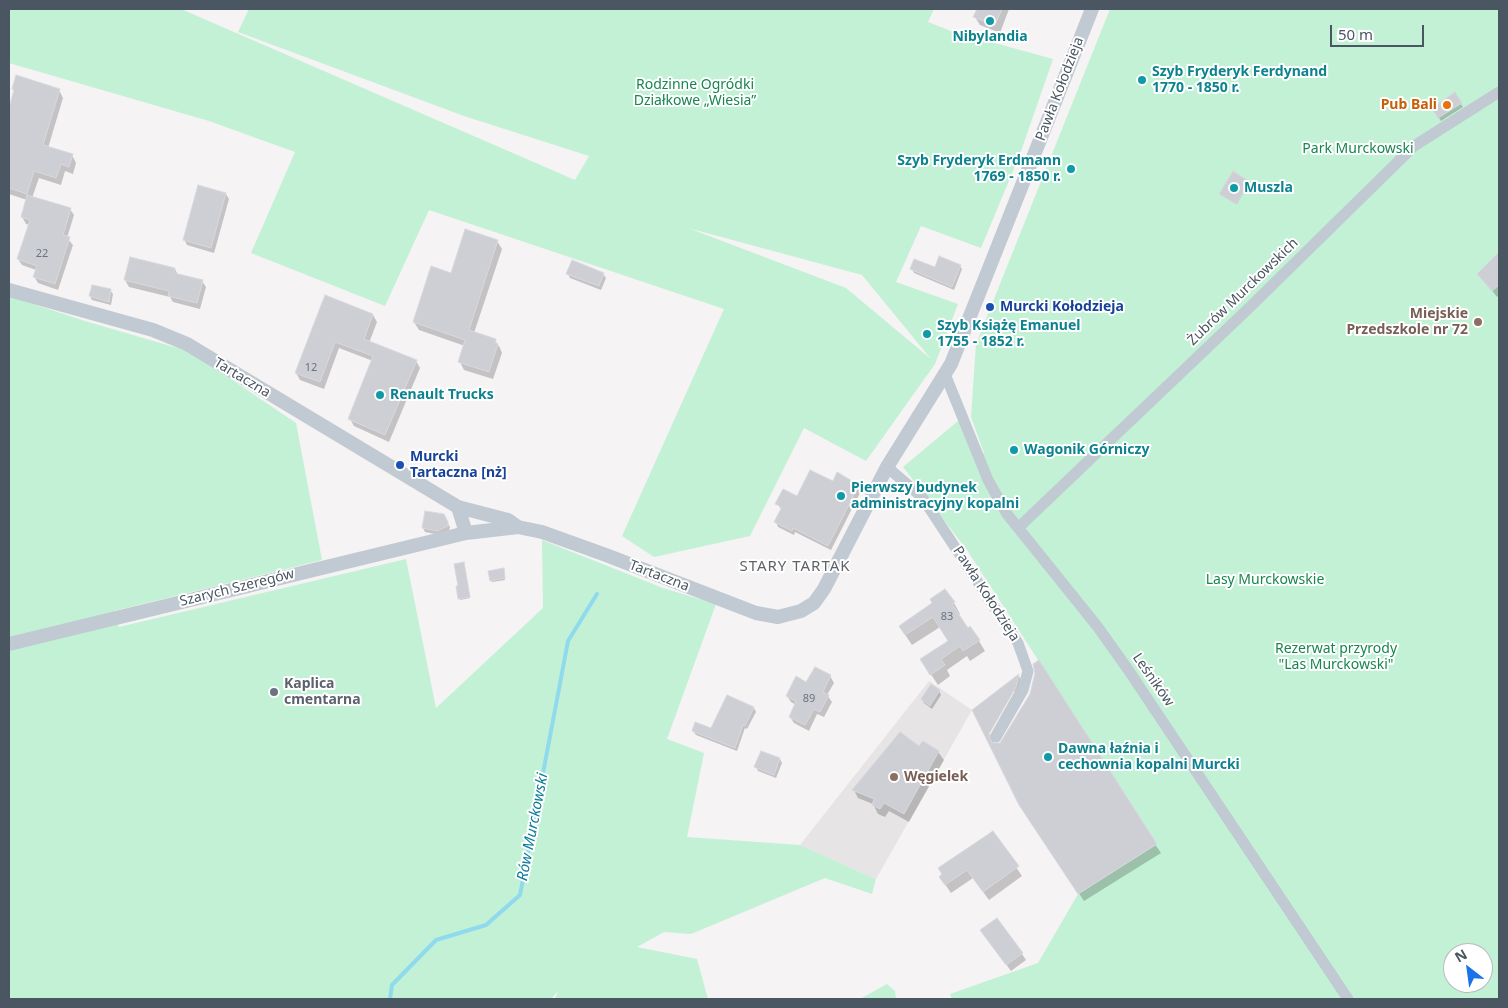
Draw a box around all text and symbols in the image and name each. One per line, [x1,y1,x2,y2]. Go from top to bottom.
marker: Nibylandia [984,15,996,27]
scale bar [1333,15,1427,47]
text: 50 m [1338,24,1373,44]
place label: Nibylandia [952,29,1028,45]
street label: Pawła Kołodzieja [1032,35,1088,143]
place label: Szyb Fryderyk Ferdynand 1770 - 1850 r. [1152,64,1327,96]
marker: Szyb Fryderyk Ferdynand 1770 - 1850 r. [1136,74,1148,86]
park label: Rodzinne Ogródki Działkowe „Wiesia” [634,77,756,110]
place label: Pub Bali [1381,97,1437,113]
marker: Pub Bali [1441,99,1453,111]
park label: Park Murckowski [1302,141,1414,157]
place label: Szyb Fryderyk Erdmann 1769 - 1850 r. [897,153,1061,186]
marker: Szyb Fryderyk Erdmann 1769 - 1850 r. [1065,163,1077,175]
place label: Muszla [1244,180,1293,196]
marker: Muszla [1228,182,1240,194]
street label: Żubrów Murckowskich [1184,235,1302,349]
house number: 22 [36,247,48,261]
place label: Murcki Kołodzieja [1000,299,1124,315]
marker: Murcki Kołodzieja [984,301,996,313]
place label: Miejskie Przedszkole nr 72 [1346,306,1468,338]
marker: Miejskie Przedszkole nr 72 [1472,316,1484,328]
place label: Szyb Książę Emanuel 1755 - 1852 r. [937,318,1080,351]
marker: Szyb Książę Emanuel 1755 - 1852 r. [921,328,933,340]
street label: Tartaczna [211,355,273,401]
house number: 12 [305,361,317,375]
place label: Renault Trucks [390,387,494,403]
marker: Renault Trucks [374,389,386,401]
place label: Wagonik Górniczy [1024,442,1149,458]
marker: Wagonik Górniczy [1008,444,1020,456]
place label: Murcki Tartaczna [nż] [410,449,507,482]
marker: Murcki Tartaczna [nż] [394,459,406,471]
place label: Pierwszy budynek administracyjny kopalni [851,480,1019,512]
marker: Pierwszy budynek administracyjny kopalni [835,490,847,502]
street label: Pawła Kołodzieja [949,543,1023,645]
street label: Tartaczna [627,557,691,595]
district label: STARY TARTAK [738,558,852,576]
street label: Szarych Szeregów [178,566,296,610]
park label: Lasy Murckowskie [1206,572,1324,588]
house number: 83 [941,610,953,624]
park label: Rezerwat przyrody "Las Murckowski" [1275,641,1397,674]
street label: Leśników [1129,650,1177,710]
place label: Kaplica cmentarna [284,676,361,709]
marker: Kaplica cmentarna [268,686,280,698]
house number: 89 [803,692,815,706]
place label: Dawna łaźnia i cechownia kopalni Murcki [1058,741,1240,774]
marker: Dawna łaźnia i cechownia kopalni Murcki [1042,751,1054,763]
place label: Węgielek [904,769,968,785]
marker: Węgielek [888,771,900,783]
water label: Rów Murckowski [514,772,552,882]
north arrow [1443,943,1493,993]
text: N [1451,944,1470,967]

